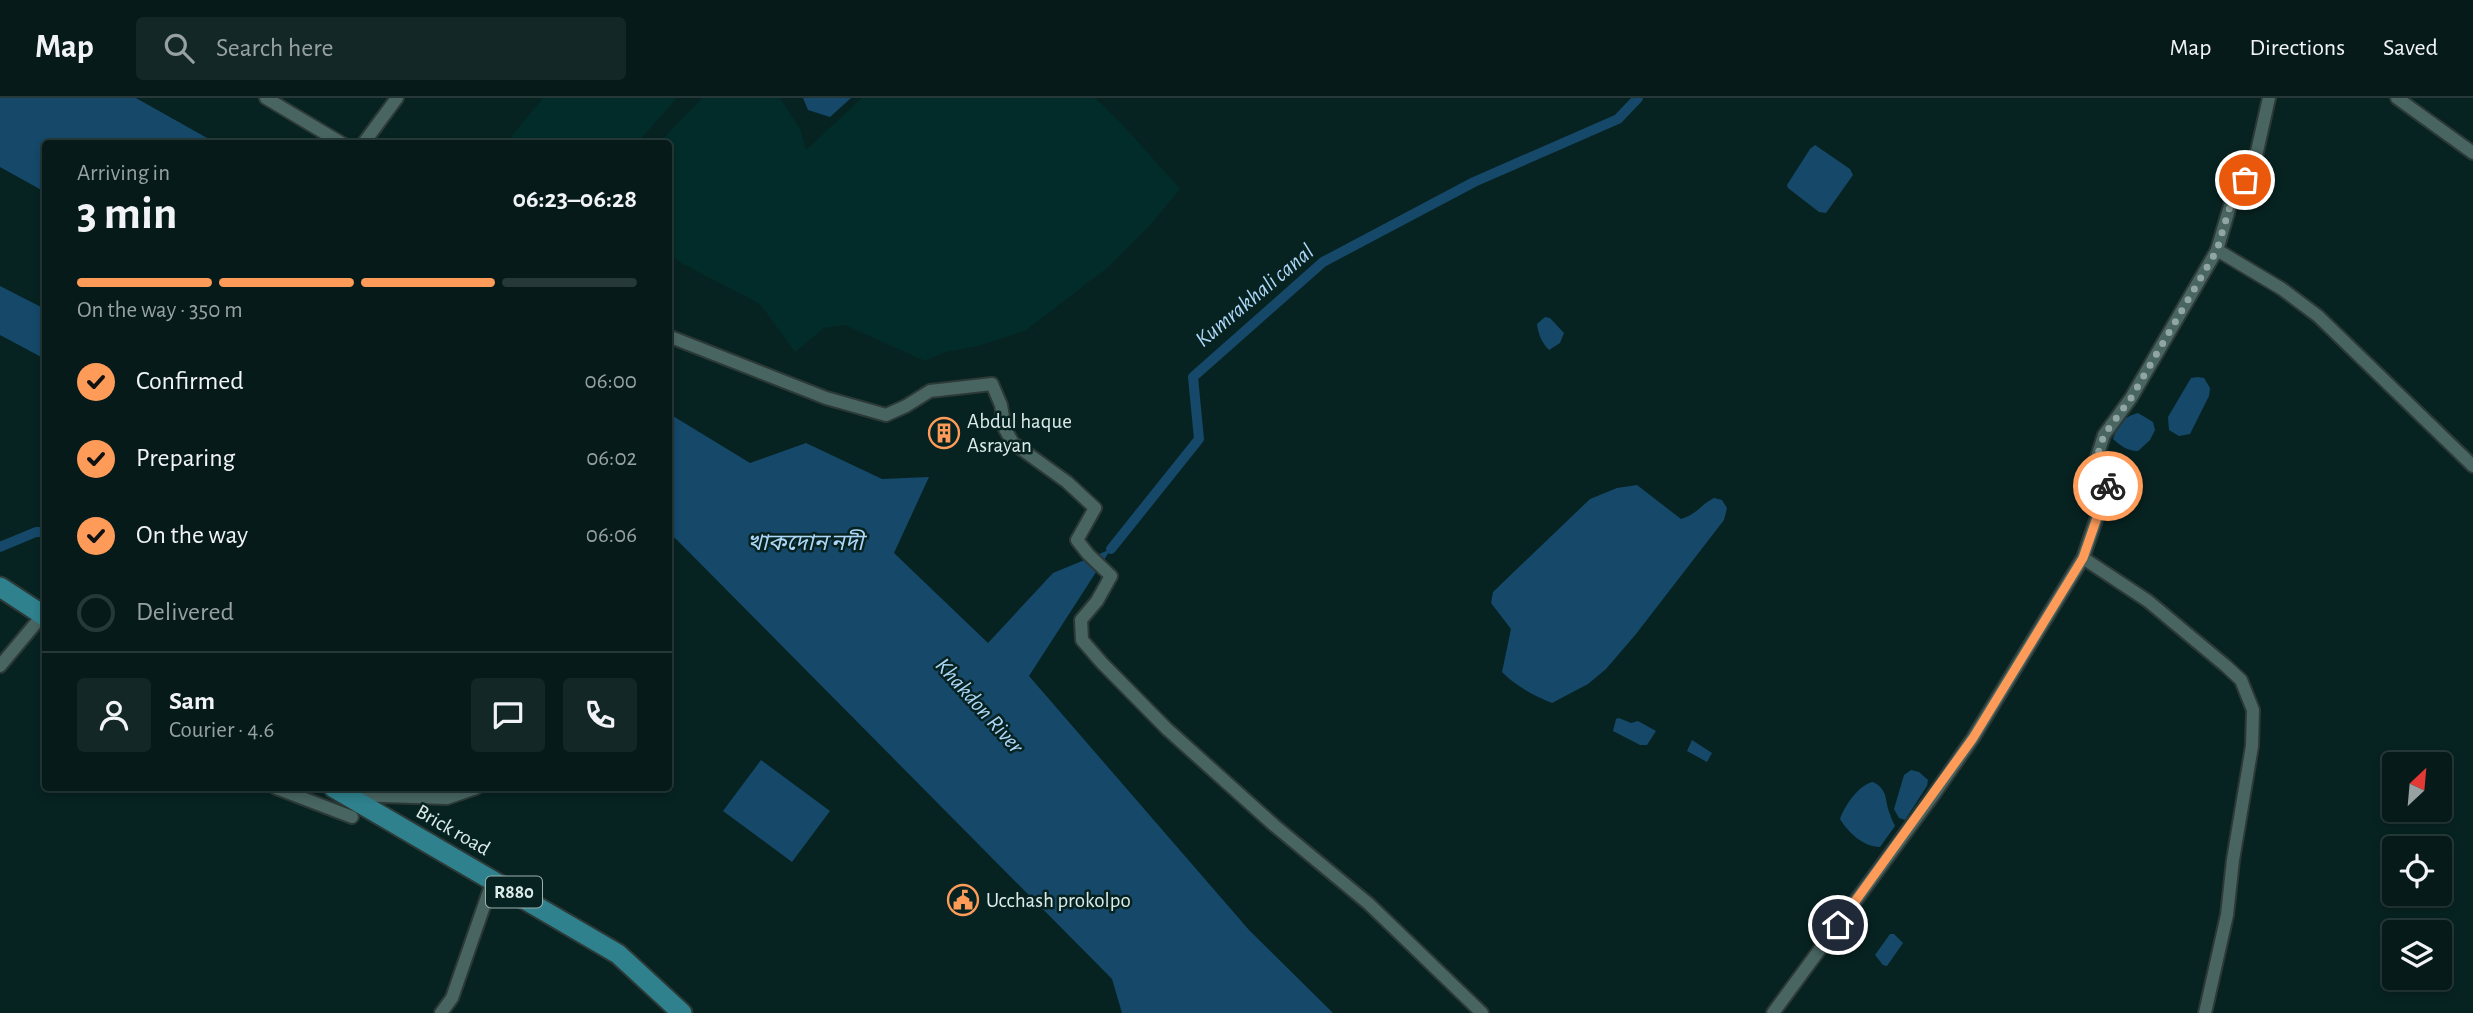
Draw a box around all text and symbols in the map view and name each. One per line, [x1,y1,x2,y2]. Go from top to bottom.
search box [136,17,626,80]
icon: search [160,29,198,67]
text: Map [35,31,94,64]
text: Search here [216,35,334,61]
text: Map [2169,36,2211,60]
text: Directions [2249,36,2345,60]
text: Saved [2383,36,2438,60]
pin [2215,150,2275,210]
icon: bag [2226,161,2264,199]
text: Arriving in [77,162,170,185]
text: 06:23–06:28 [512,186,637,212]
text: 3 min [77,191,177,237]
water label: Kumrakhali canal [1192,240,1319,352]
text: On the way · 350 m [77,299,243,322]
icon: check [77,363,115,401]
text: Confirmed [136,368,244,394]
text: 06:00 [584,370,637,393]
place label: Abdul haque Asrayan [967,411,1072,456]
building icon: Abdul haque Asrayan [927,416,961,450]
icon: check [77,440,115,478]
text: Preparing [136,445,235,471]
text: 06:02 [586,447,637,470]
courier [2073,451,2143,521]
icon: bike [2089,467,2127,505]
icon: check [77,517,115,555]
text: On the way [136,522,248,548]
text: 06:06 [586,524,637,547]
water label: খাকদোন নদী [747,529,867,555]
text: Delivered [136,599,234,625]
water label: Khakdon River [931,654,1028,758]
button: person [77,678,151,752]
button: chat [471,678,545,752]
button: phone [563,678,637,752]
text: Sam [169,688,215,714]
text: Courier · 4.6 [169,719,274,742]
north arrow [2382,752,2452,822]
map controls [2382,752,2452,990]
street label: Brick road [412,800,494,860]
button: locate [2382,836,2452,906]
road number: R880 [486,876,542,908]
public building icon: Ucchash prokolpo [946,883,980,917]
place label: Ucchash prokolpo [986,890,1131,911]
pin [1808,895,1868,955]
icon: home [1819,906,1857,944]
button: layers [2382,920,2452,990]

